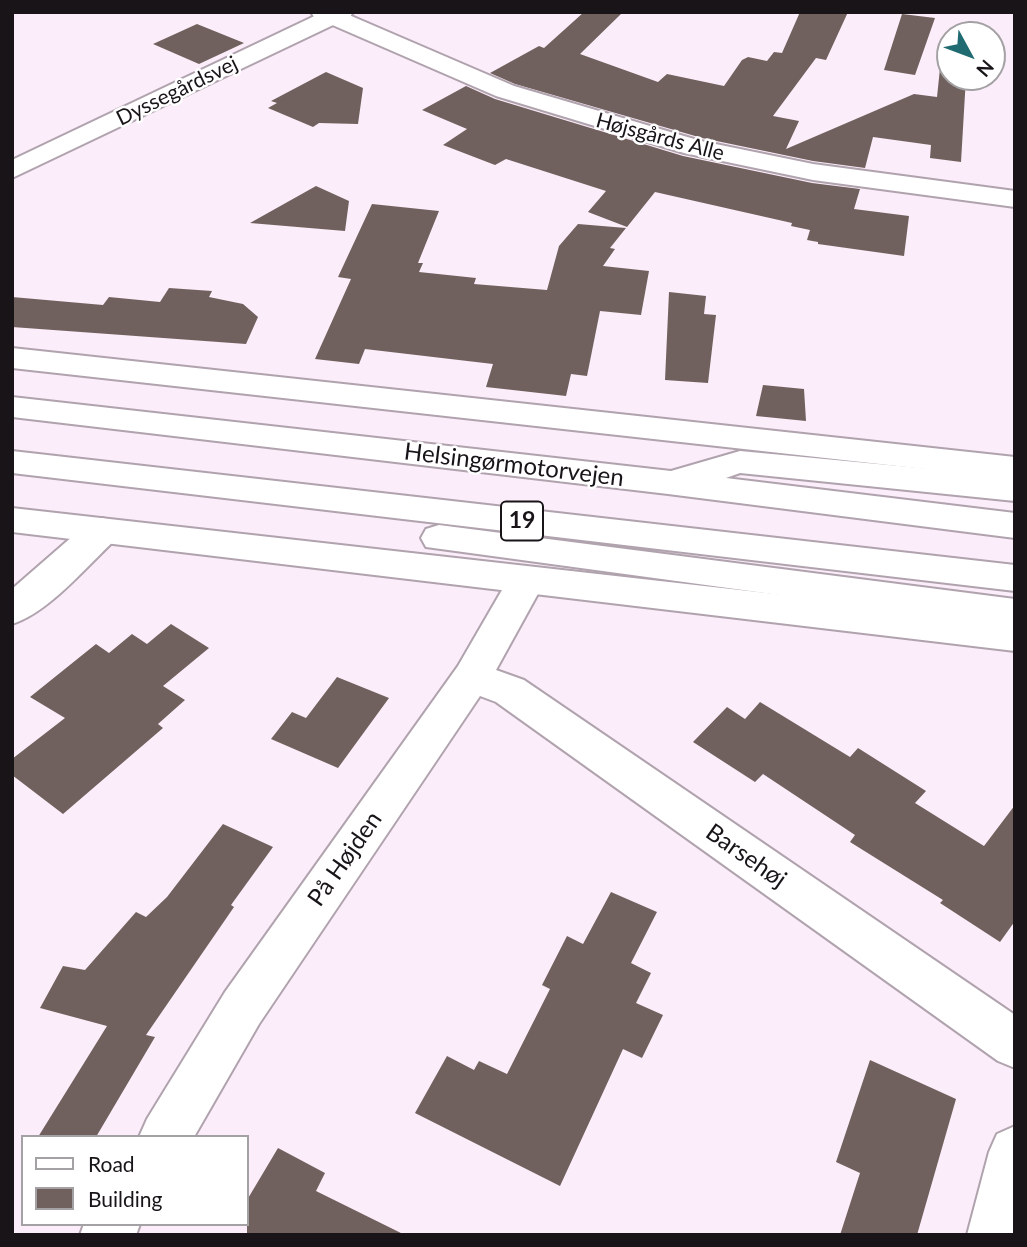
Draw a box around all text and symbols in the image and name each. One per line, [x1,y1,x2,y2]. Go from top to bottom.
north arrow [936,21,1006,91]
street label: Dyssegårdsvej [112,51,242,131]
text: N [972,56,999,82]
street label: Højsgårds Alle [593,108,727,166]
street label: Helsingørmotorvejen [403,437,625,493]
road number: 19 [501,502,543,540]
street label: På Højden [302,806,388,912]
street label: Barsehøj [700,818,792,894]
legend [21,1135,248,1226]
text: Road [88,1151,135,1176]
text: Building [88,1186,163,1211]

